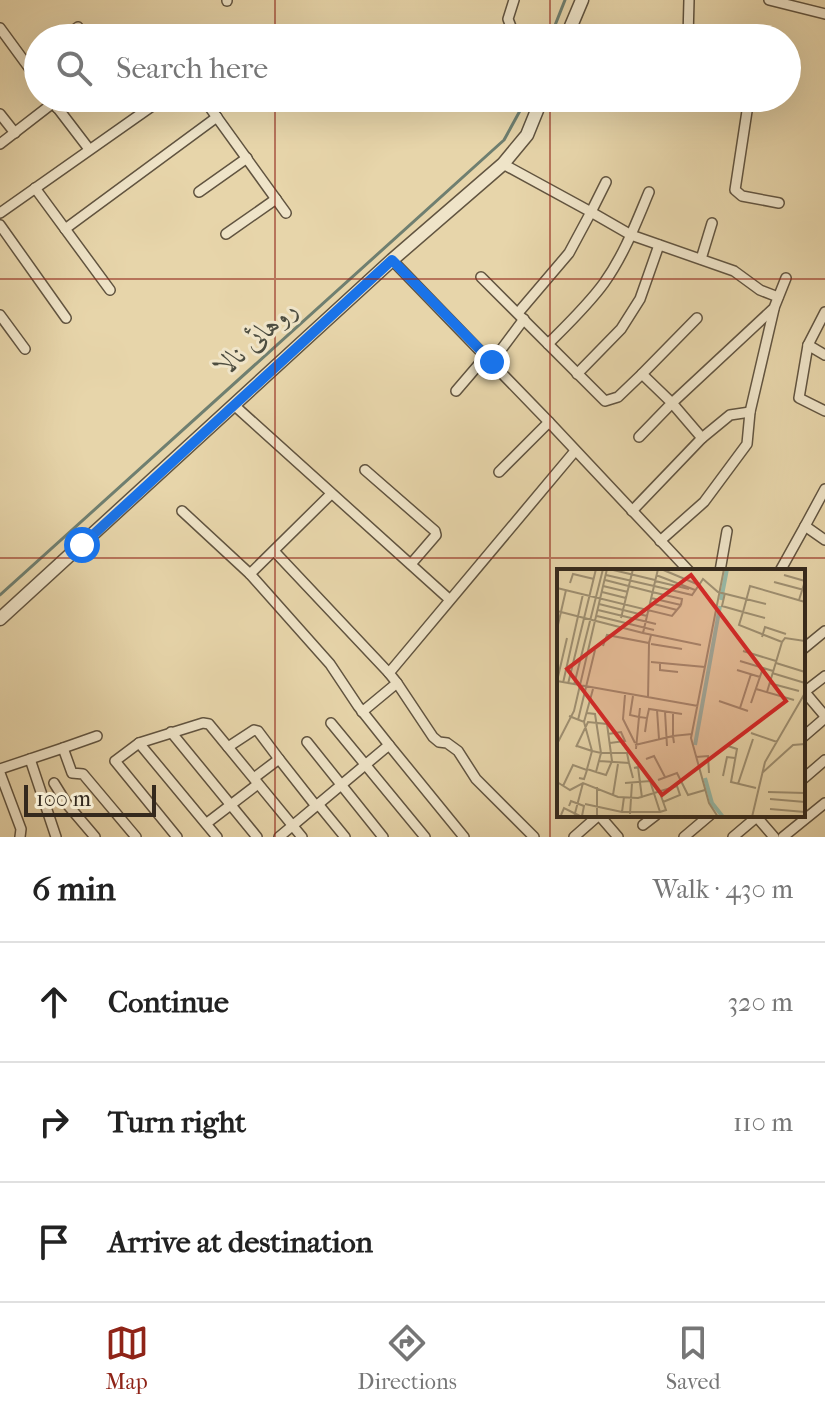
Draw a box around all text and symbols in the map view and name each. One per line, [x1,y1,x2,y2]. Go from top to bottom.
search box [24,24,801,112]
icon: search [52,46,96,90]
text: Search here [116,51,268,86]
water label: روہائی نالا [207,292,303,383]
route end [474,344,510,380]
route start [64,527,100,563]
inset map [557,569,805,817]
scale bar [24,781,156,817]
text: 100 m [36,786,91,812]
text: 6 min [32,869,116,909]
text: Walk · 430 m [653,874,793,905]
icon: ahead [32,980,76,1024]
text: Continue [108,985,229,1020]
text: 320 m [727,987,793,1018]
icon: right [32,1100,76,1144]
text: Turn right [108,1105,246,1140]
text: 110 m [733,1107,793,1138]
icon: arrive [32,1220,76,1264]
text: Arrive at destination [108,1225,373,1260]
tab: Map [105,1321,149,1395]
tab: Directions [358,1321,457,1395]
tab: Saved [666,1321,720,1395]

